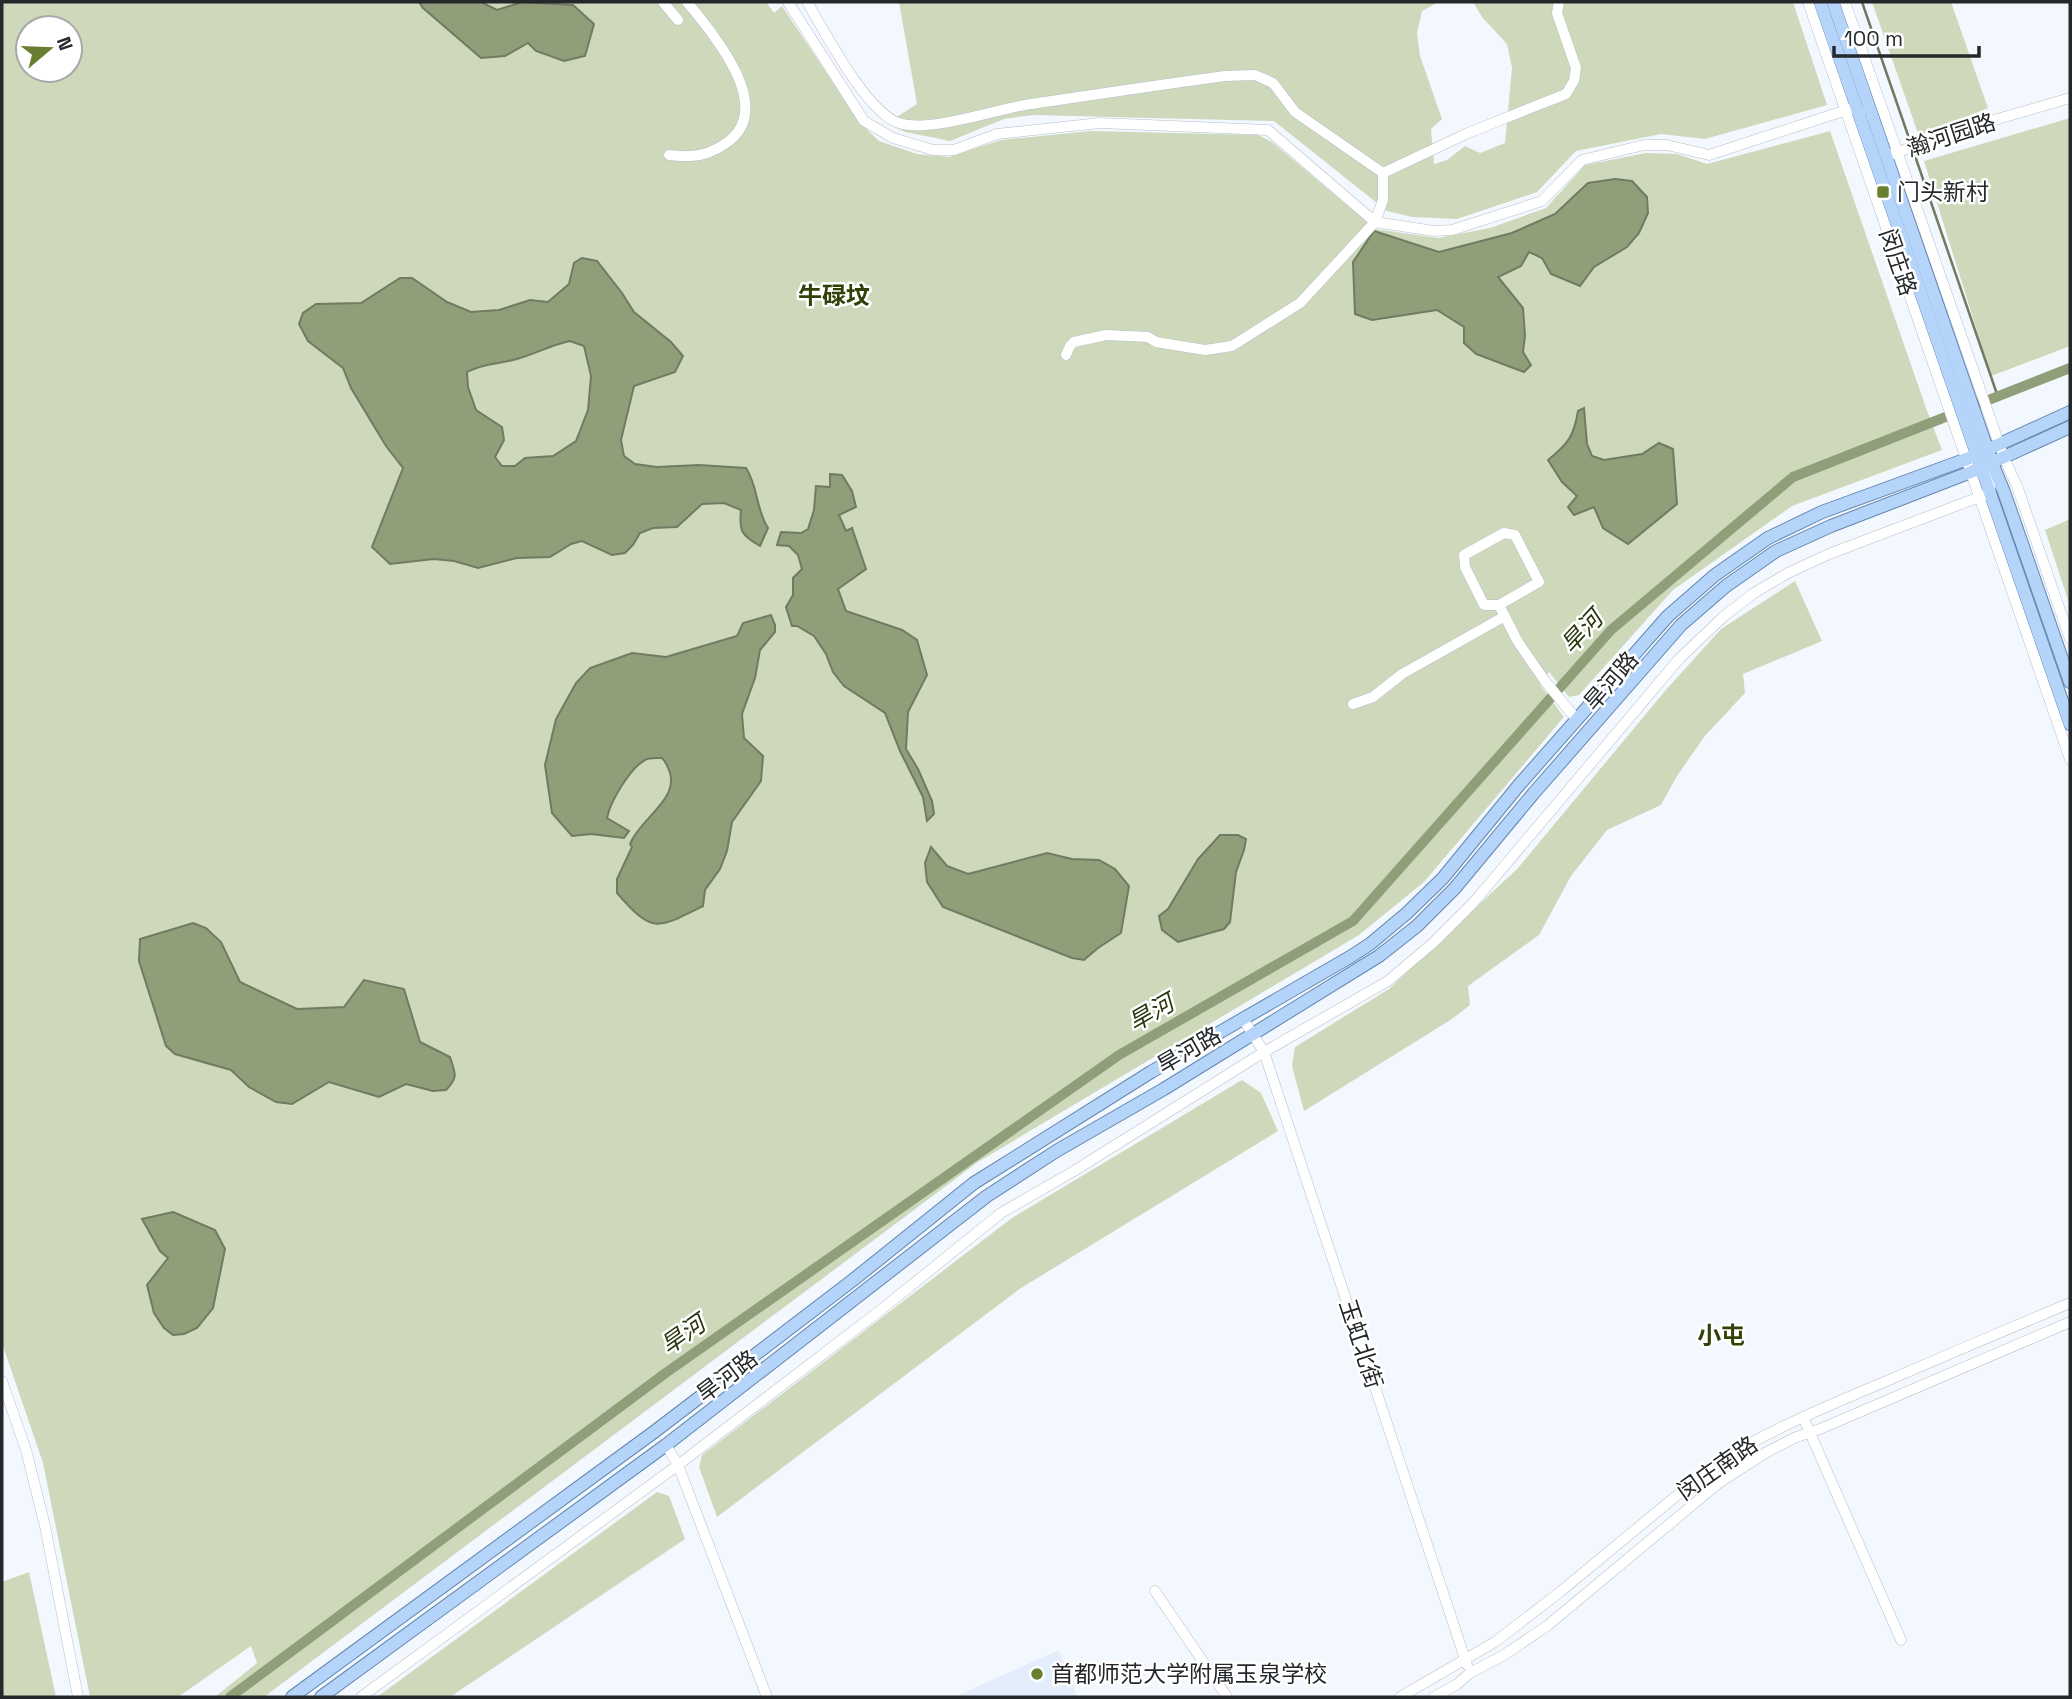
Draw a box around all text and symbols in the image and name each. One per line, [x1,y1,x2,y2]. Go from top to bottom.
north arrow [14,14,84,84]
scale bar [1834,14,1979,58]
text: 100 m [1844,25,1903,52]
text: N [51,34,78,54]
street label: 瀚河园路 [1903,107,1999,163]
place label: 门头新村 [1897,177,1989,207]
marker: 门头新村 [1875,184,1891,200]
street label: 闵庄路 [1873,224,1923,300]
district label: 牛碌坟 [798,280,870,311]
water label: 旱河 [1554,601,1612,660]
street label: 旱河路 [1577,645,1645,717]
water label: 旱河 [1122,985,1183,1038]
street label: 旱河路 [1152,1020,1226,1080]
street label: 玉虹北街 [1333,1296,1389,1392]
water label: 旱河 [654,1306,715,1361]
district label: 小屯 [1697,1320,1745,1351]
street label: 旱河路 [690,1343,764,1409]
street label: 闵庄南路 [1671,1429,1763,1507]
place label: 首都师范大学附属玉泉学校 [1051,1659,1327,1689]
marker: 首都师范大学附属玉泉学校 [1029,1666,1045,1682]

